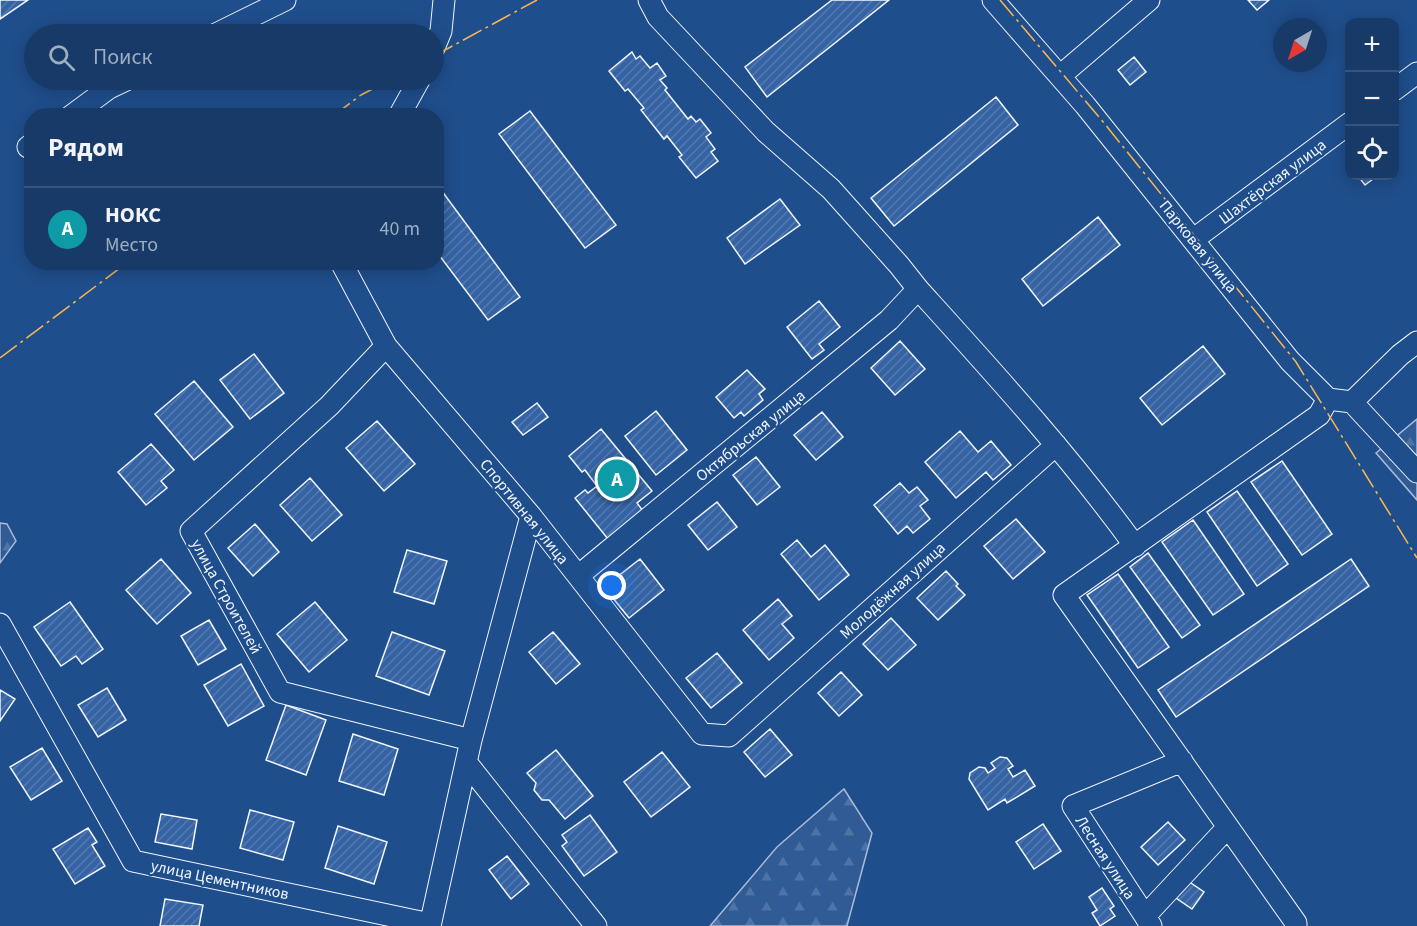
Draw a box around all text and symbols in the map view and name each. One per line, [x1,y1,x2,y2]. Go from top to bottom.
north arrow [1273,18,1327,72]
map controls [1345,18,1399,180]
button: + [1345,18,1399,72]
search box [24,24,444,90]
icon: search [45,41,78,74]
text: Поиск [93,41,152,73]
button: − [1345,72,1399,126]
button: locate [1345,126,1399,180]
text: Рядом [48,129,124,166]
street label: Шахтёрская улица [1214,134,1331,229]
street label: Парковая улица [1154,196,1242,298]
text: НОКС [105,199,161,231]
text: A [62,215,73,243]
text: 40 m [380,215,420,243]
text: Место [105,231,158,259]
street label: Октябрьская улица [691,385,810,487]
street label: Спортивная улица [475,454,574,569]
pin: A [598,456,636,502]
street label: улица Строителей [185,535,267,658]
street label: Молодёжная улица [835,537,950,644]
your location [597,571,626,600]
street label: Лесная улица [1070,811,1140,904]
street label: улица Цементников [149,855,291,905]

